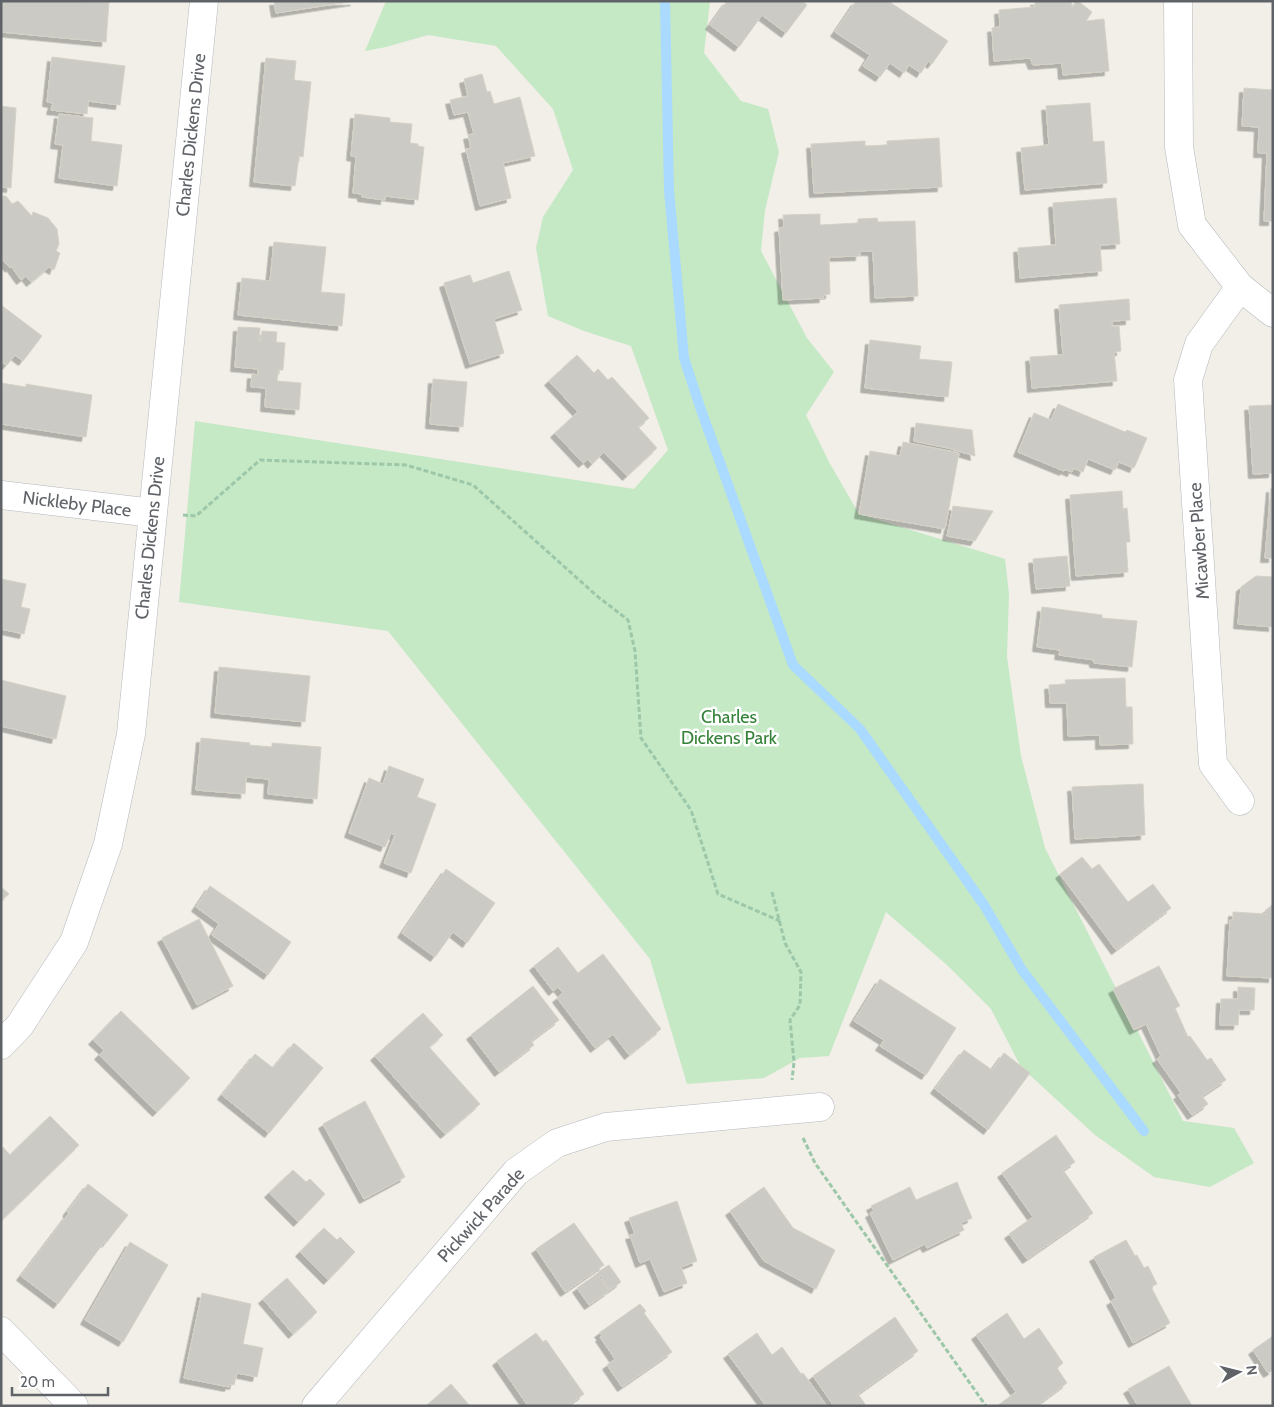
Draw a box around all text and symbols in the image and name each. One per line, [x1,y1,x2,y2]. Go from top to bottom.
street label: Charles Dickens Drive [171,52,211,218]
street label: Charles Dickens Drive [130,455,170,621]
street label: Micawber Place [1184,482,1214,600]
street label: Nickleby Place [21,486,133,522]
park label: Charles Dickens Park [681,706,778,749]
street label: Pickwick Parade [433,1163,529,1267]
north arrow [1214,1347,1264,1397]
scale bar [12,1364,109,1396]
text: N [1242,1364,1261,1376]
text: 20 m [20,1373,55,1391]

